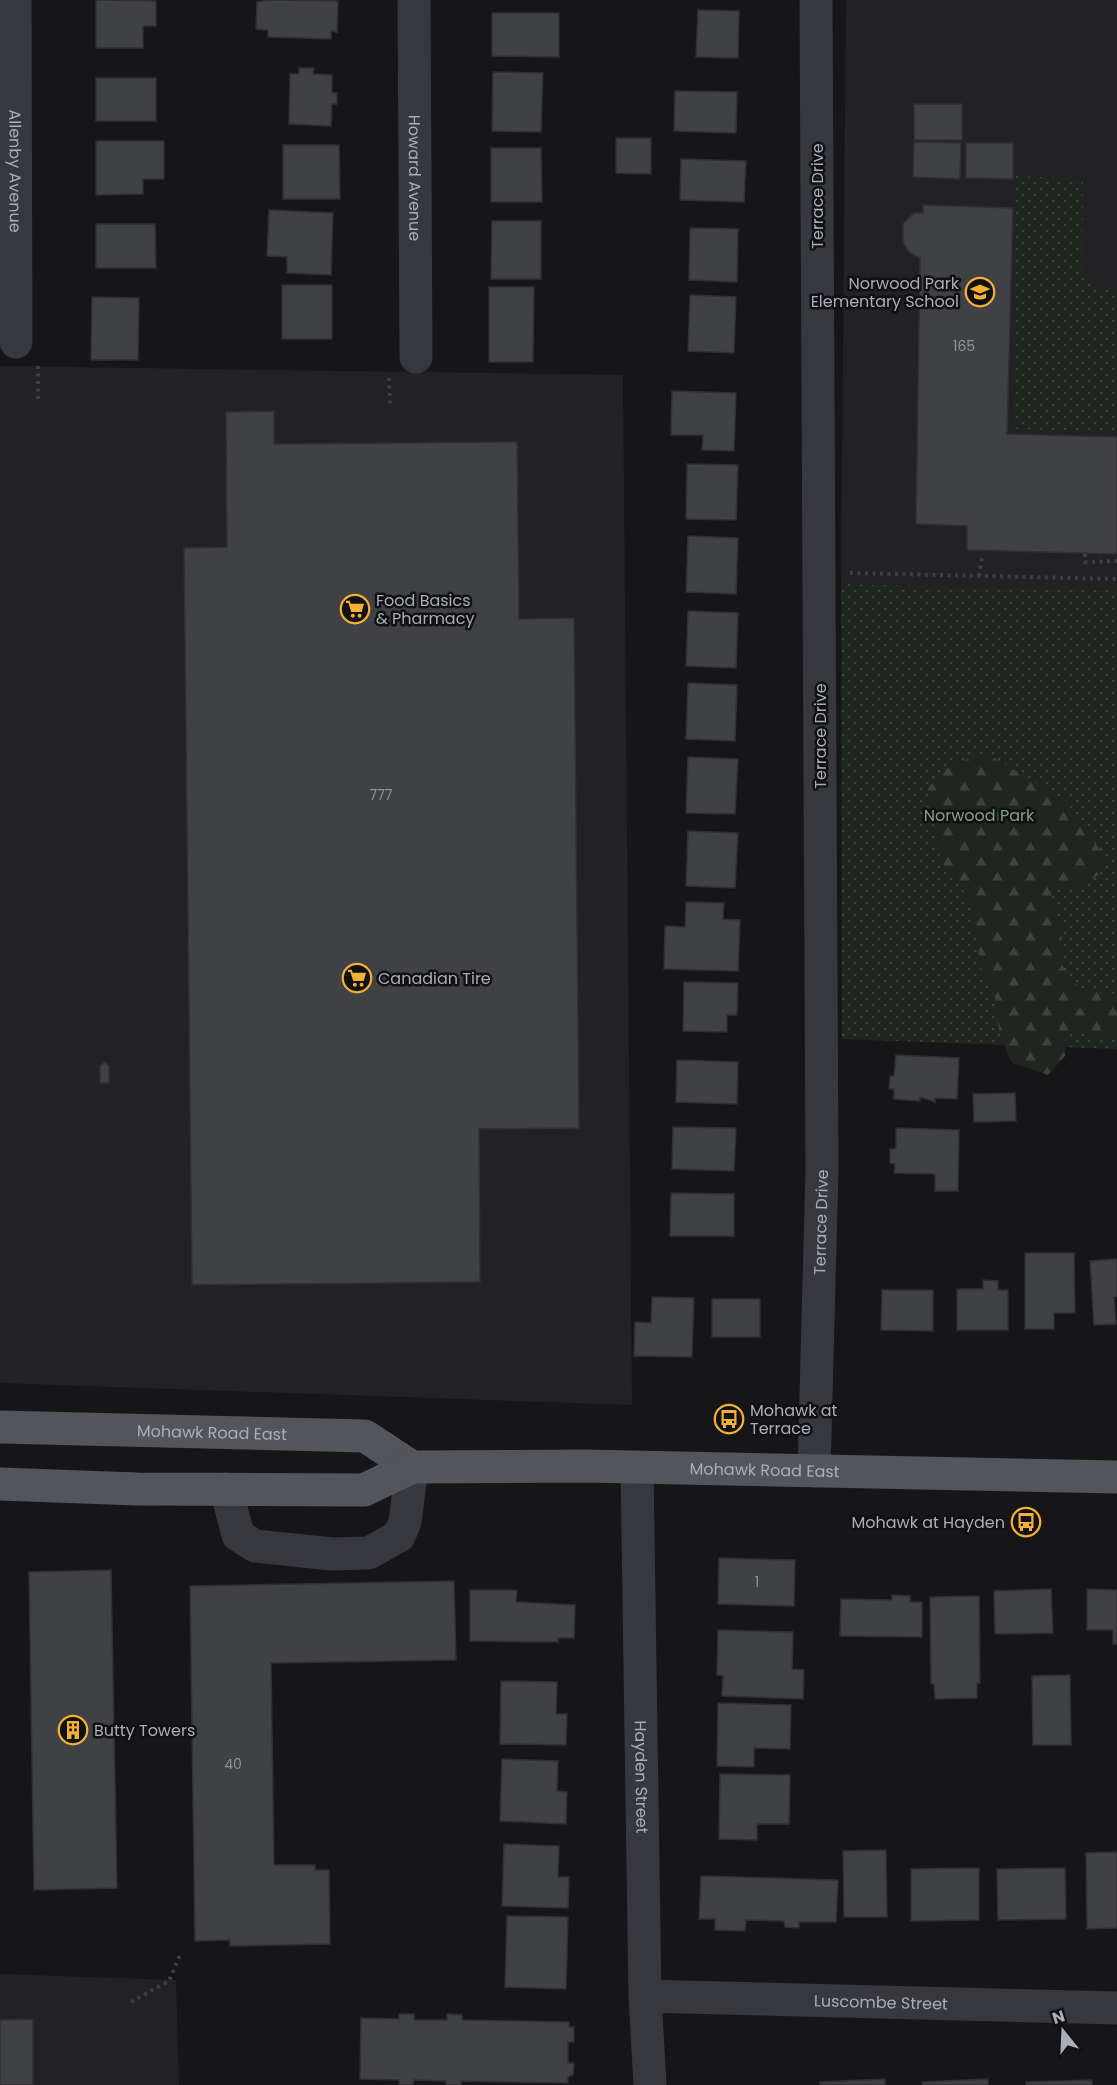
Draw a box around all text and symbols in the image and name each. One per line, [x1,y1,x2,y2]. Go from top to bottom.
street label: Allenby Avenue [4,109,27,233]
street label: Howard Avenue [403,115,427,241]
street label: Terrace Drive [806,143,829,249]
place label: Norwood Park Elementary School [811,272,960,313]
school or university icon: Norwood Park Elementary School [964,276,996,308]
house number: 165 [953,336,975,356]
place label: Food Basics & Pharmacy [376,589,474,630]
supermarket icon: Food Basics & Pharmacy [339,593,371,625]
street label: Terrace Drive [809,683,832,789]
house number: 777 [370,785,393,805]
park label: Norwood Park [924,804,1035,827]
supermarket icon: Canadian Tire [341,962,373,994]
place label: Canadian Tire [378,967,491,990]
street label: Terrace Drive [808,1169,834,1275]
place label: Mohawk at Terrace [750,1399,838,1440]
bus stop icon: Mohawk at Terrace [713,1403,745,1435]
street label: Mohawk Road East [137,1419,287,1446]
street label: Mohawk Road East [689,1457,840,1483]
bus stop icon: Mohawk at Hayden [1010,1506,1042,1538]
place label: Mohawk at Hayden [852,1511,1005,1534]
house number: 1 [755,1572,759,1592]
building icon: Butty Towers [57,1714,89,1746]
place label: Butty Towers [94,1719,195,1742]
street label: Hayden Street [629,1720,654,1834]
house number: 40 [224,1754,242,1774]
street label: Luscombe Street [814,1989,948,2015]
north arrow [1033,2001,1093,2061]
text: N [1049,2004,1068,2030]

